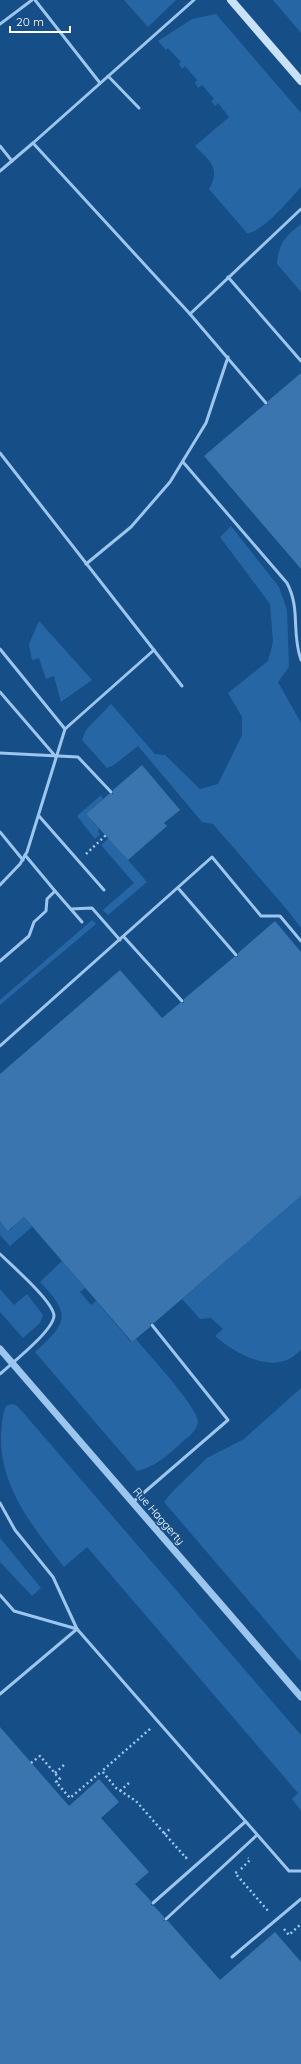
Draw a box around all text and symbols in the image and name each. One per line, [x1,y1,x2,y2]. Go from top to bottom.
scale bar [10,8,70,34]
text: 20 m [16,14,44,29]
street label: Rue Haggerty [130,1485,188,1547]

